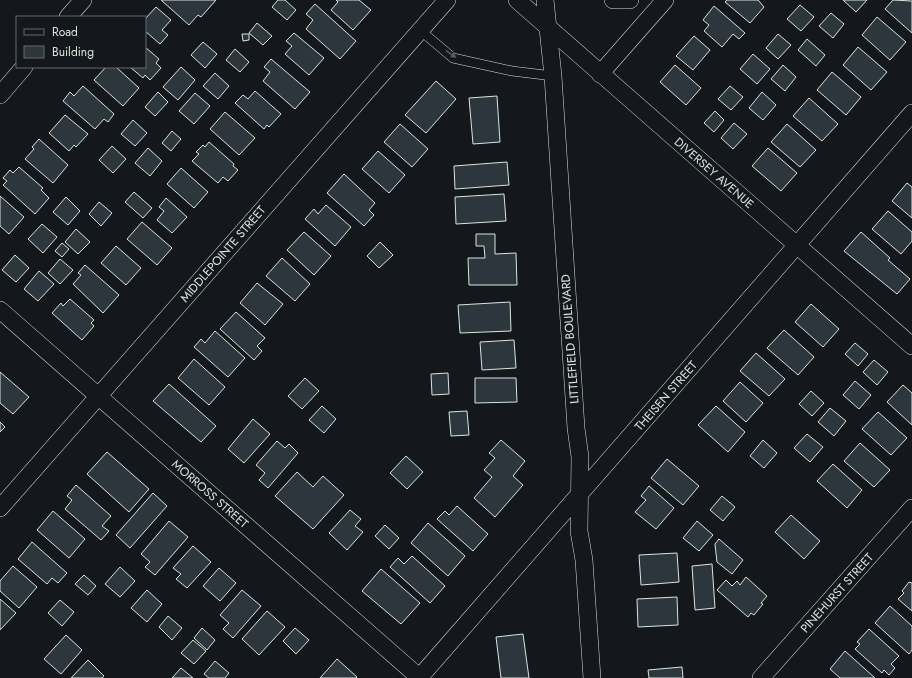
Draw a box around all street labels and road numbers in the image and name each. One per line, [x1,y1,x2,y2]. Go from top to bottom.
street label: DIVERSEY AVENUE [670,133,758,213]
street label: MIDDLEPOINTE STREET [176,201,270,306]
street label: LITTLEFIELD BOULEVARD [556,274,584,404]
street label: THEISEN STREET [631,357,702,435]
street label: MORROSS STREET [168,456,253,533]
street label: PINEHURST STREET [796,549,878,637]

